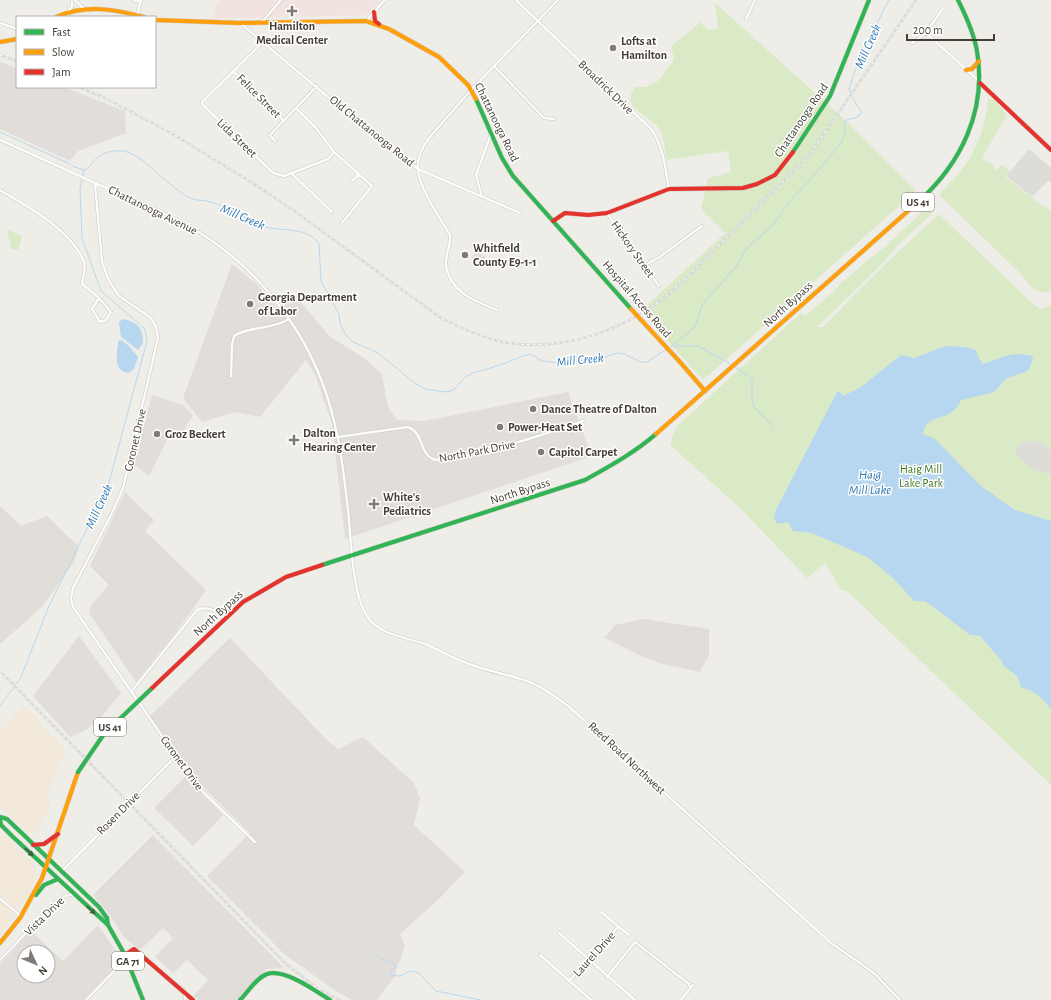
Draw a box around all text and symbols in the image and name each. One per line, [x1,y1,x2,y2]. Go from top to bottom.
marker: Hamilton Medical Center [286,5,298,17]
legend [16,16,156,88]
scale bar [907,16,994,42]
place label: Hamilton Medical Center [256,20,329,46]
water label: Mill Creek [853,22,884,71]
text: 200 m [913,24,943,36]
text: Fast [52,26,71,38]
place label: Lofts at Hamilton [621,35,667,61]
marker: Lofts at Hamilton [608,43,618,53]
text: Slow [52,46,74,58]
street label: Broadrick Drive [576,58,636,116]
text: Jam [52,66,71,78]
street label: Felice Street [235,72,283,120]
street label: Chattanooga Road [473,81,521,163]
street label: Chattanooga Road [772,81,830,159]
street label: Old Chattanooga Road [327,93,417,169]
street label: Lida Street [215,116,259,160]
street label: Chattanooga Avenue [107,183,199,237]
road number: US 41 [902,193,934,211]
water label: Mill Creek [218,202,267,233]
street label: Hickory Street [608,218,657,280]
place label: Whitfield County E9-1-1 [473,242,537,269]
marker: Whitfield County E9-1-1 [460,250,470,260]
street label: Hospital Access Road [600,258,674,340]
street label: North Bypass [761,279,816,330]
place label: Georgia Department of Labor [258,291,357,317]
marker: Georgia Department of Labor [245,299,255,309]
water label: Mill Creek [556,352,604,369]
place label: Dance Theatre of Dalton [541,403,657,415]
marker: Dance Theatre of Dalton [528,404,538,414]
street label: Coronet Drive [122,408,148,472]
place label: Power-Heat Set [508,421,582,433]
marker: Power-Heat Set [495,422,505,432]
place label: Dalton Hearing Center [303,427,377,453]
place label: Groz Beckert [165,428,226,440]
marker: Groz Beckert [152,429,162,439]
marker: Dalton Hearing Center [288,434,300,446]
street label: North Park Drive [438,438,516,464]
place label: Capitol Carpet [549,446,617,458]
marker: Capitol Carpet [536,447,546,457]
park label: Haig Mill Lake Park [899,463,944,489]
water label: Haig Mill Lake [849,469,891,497]
street label: North Bypass [489,476,552,507]
water label: Mill Creek [83,482,115,531]
place label: White's Pediatrics [383,491,431,517]
marker: White's Pediatrics [368,498,380,510]
street label: North Bypass [191,588,246,639]
road number: US 41 [94,718,126,736]
street label: Reed Road Northwest [586,719,668,797]
street label: Coronet Drive [158,734,206,792]
street label: Rosen Drive [94,789,142,837]
one-way arrow [24,847,34,857]
street label: Vista Drive [22,894,66,938]
one-way arrow [86,905,96,915]
street label: Laurel Drive [571,929,617,979]
north arrow [16,944,56,984]
road number: GA 71 [112,952,144,970]
text: N [36,964,49,977]

